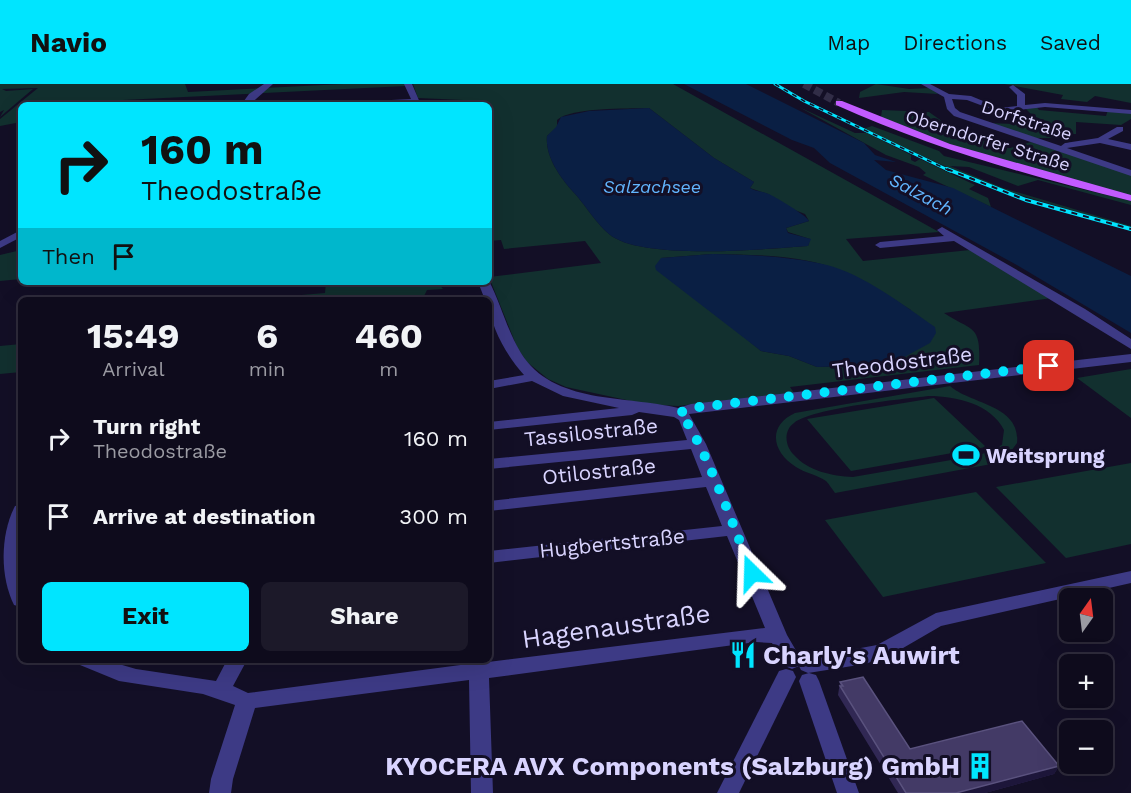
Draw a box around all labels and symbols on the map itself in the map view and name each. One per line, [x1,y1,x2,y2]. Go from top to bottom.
street label: Dorfstraße [979,95,1075,145]
street label: Oberndorfer Straße [903,105,1073,175]
water label: Salzach [886,169,956,219]
water label: Salzachsee [603,176,701,197]
pin [1023,340,1074,391]
street label: Theodostraße [831,341,973,383]
street label: Tassilostraße [523,413,659,451]
sports icon: Weitsprung [951,440,981,470]
place label: Weitsprung [986,443,1105,468]
street label: Otilostraße [541,453,657,489]
street label: Hugbertstraße [538,523,686,563]
position arrow [720,541,784,605]
north arrow [1059,588,1113,642]
street label: Hagenaustraße [520,598,712,654]
restaurant icon: Charly's Auwirt [728,640,758,670]
place label: Charly's Auwirt [763,640,960,670]
place label: KYOCERA AVX Components (Salzburg) GmbH [385,751,960,781]
building icon: KYOCERA AVX Components (Salzburg) GmbH [965,751,995,781]

